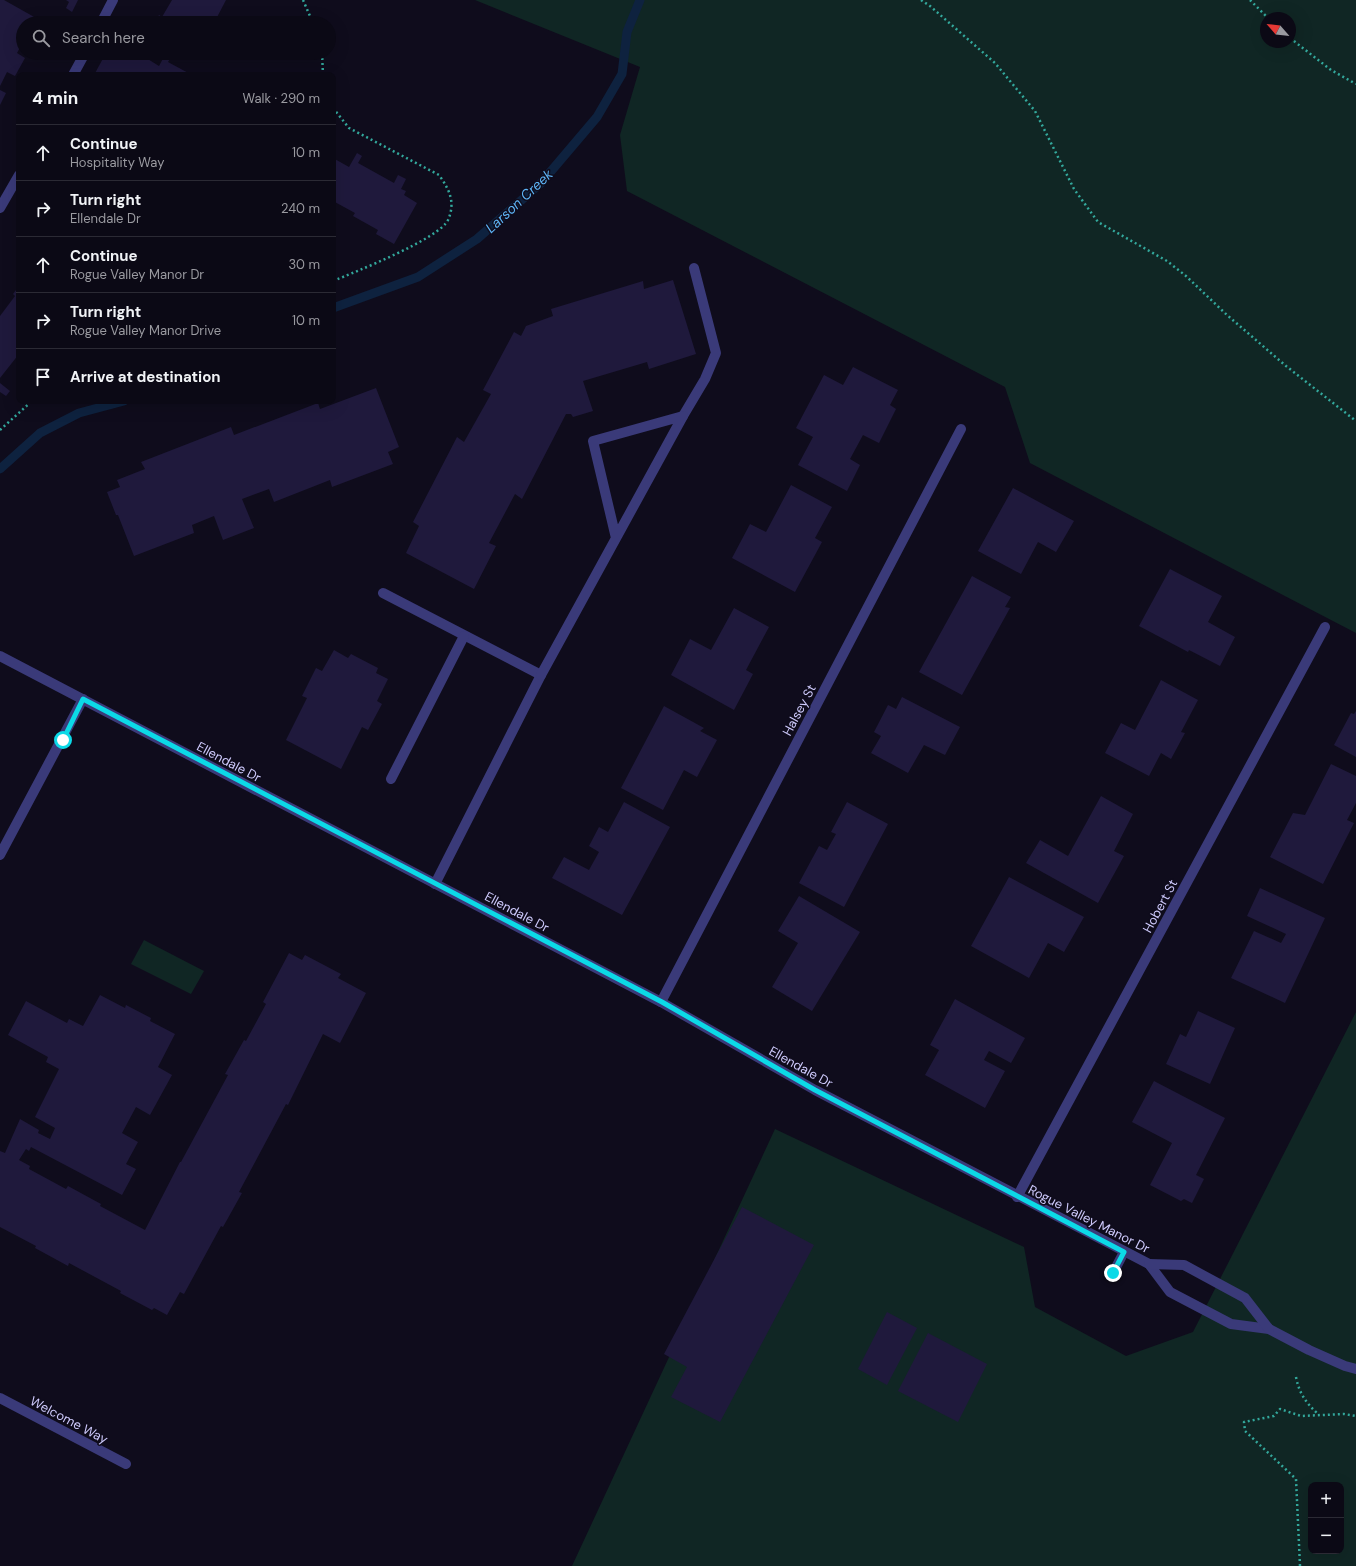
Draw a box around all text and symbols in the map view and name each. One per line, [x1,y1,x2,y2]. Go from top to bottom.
north arrow [1260,12,1296,48]
search box [16,16,336,60]
icon: search [30,27,52,49]
text: Search here [62,28,145,48]
text: 4 min [32,87,78,109]
text: Walk · 290 m [243,90,320,107]
text: Continue [70,134,138,154]
icon: ahead [32,142,54,164]
text: 10 m [292,144,320,161]
text: Hospitality Way [70,154,164,171]
water label: Larson Creek [482,165,557,237]
text: Turn right [70,190,141,210]
icon: right [32,198,54,220]
text: 240 m [281,200,320,217]
text: Ellendale Dr [70,210,141,227]
text: Continue [70,246,138,266]
icon: ahead [32,254,54,276]
text: 30 m [288,256,320,273]
text: Rogue Valley Manor Dr [70,266,204,283]
text: Turn right [70,302,141,322]
icon: right [32,310,54,332]
text: 10 m [292,312,320,329]
text: Rogue Valley Manor Drive [70,322,221,339]
icon: arrive [32,366,54,388]
text: Arrive at destination [70,367,221,387]
street label: Halsey St [778,681,820,739]
route start [54,731,72,749]
street label: Ellendale Dr [194,738,264,786]
street label: Hobert St [1139,876,1181,936]
street label: Ellendale Dr [482,888,552,936]
street label: Ellendale Dr [766,1042,836,1092]
street label: Rogue Valley Manor Dr [1025,1181,1153,1257]
route end [1104,1264,1122,1282]
street label: Welcome Way [27,1392,111,1448]
map controls [1308,1482,1344,1554]
button: + [1308,1482,1344,1518]
button: − [1308,1518,1344,1554]

